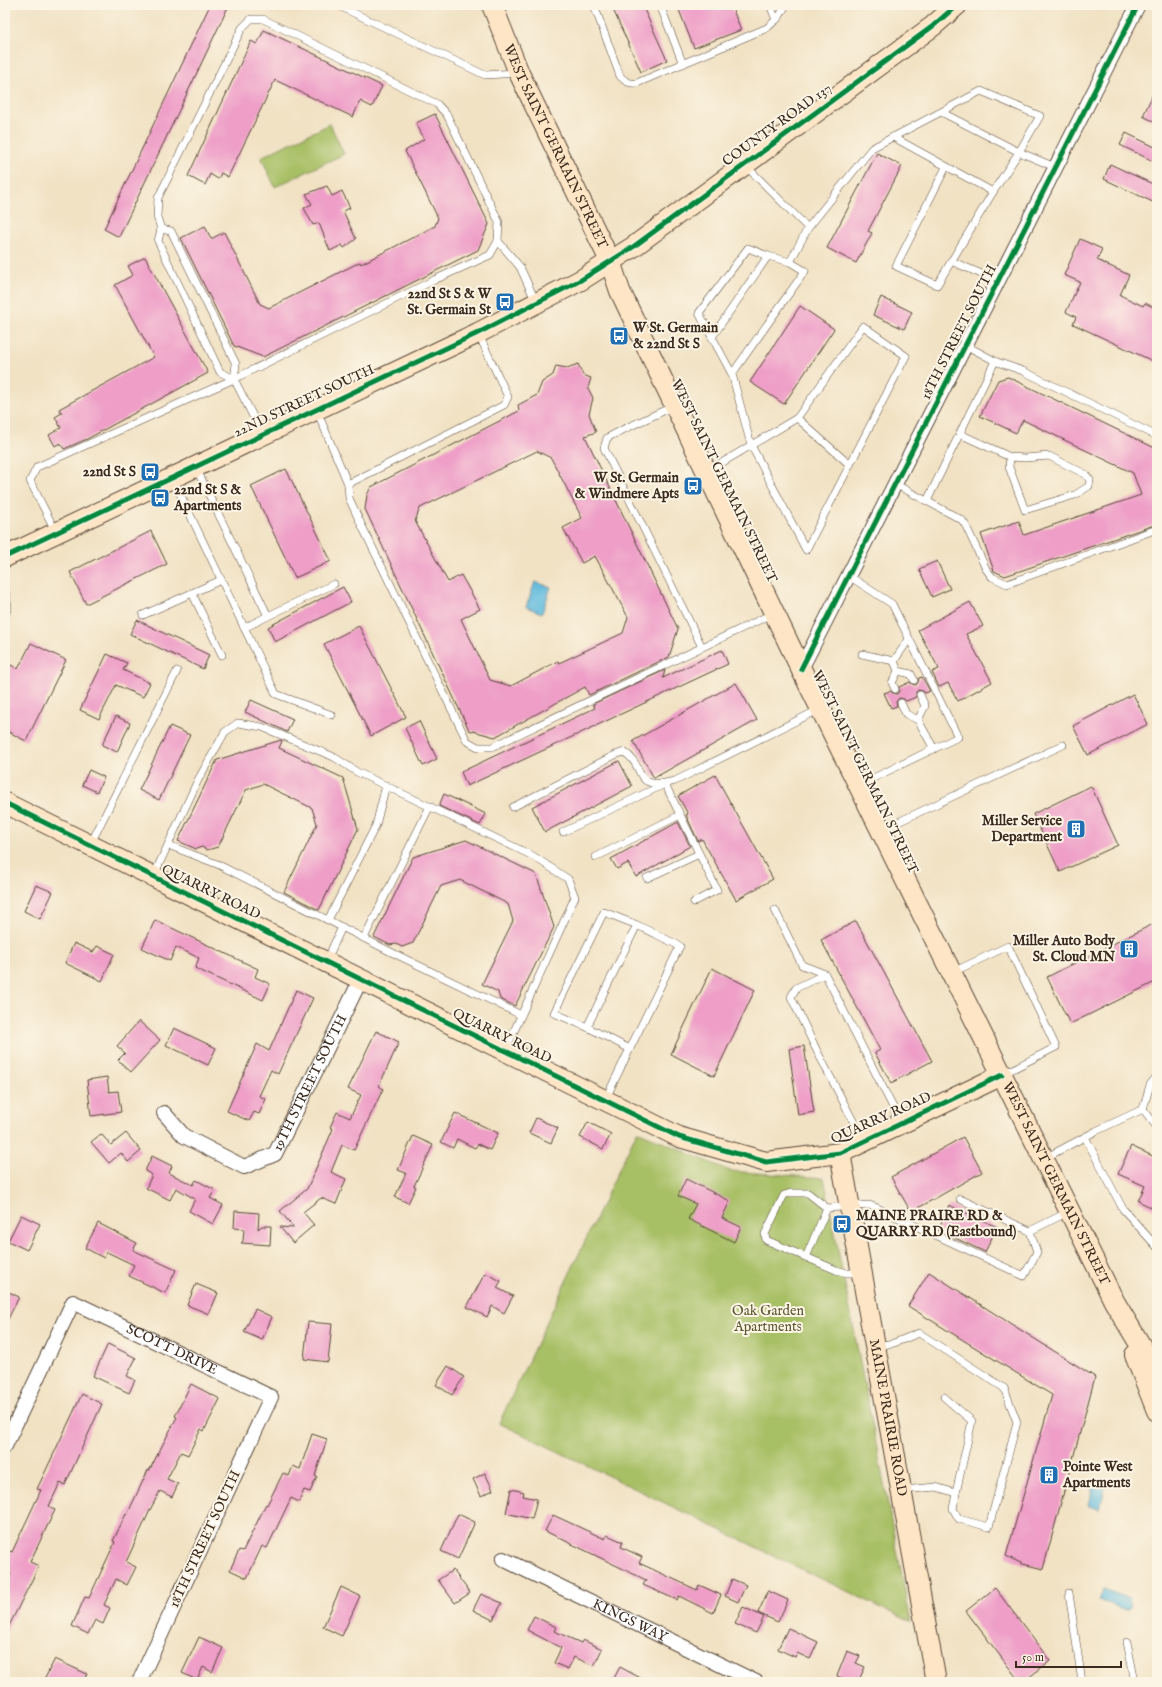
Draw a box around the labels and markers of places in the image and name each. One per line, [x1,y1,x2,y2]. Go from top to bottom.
place label: 22nd St S & W St. Germain St [407,285,493,319]
bus stop icon: 22nd St S & W St. Germain St [494,291,516,313]
place label: W St. Germain & 22nd St S [632,319,719,353]
bus stop icon: W St. Germain & 22nd St S [608,325,630,347]
bus stop icon: 22nd St S [139,461,161,483]
place label: 22nd St S [83,463,136,481]
place label: W St. Germain & Windmere Apts [575,469,680,503]
bus stop icon: W St. Germain & Windmere Apts [682,475,704,497]
place label: 22nd St S & Apartments [173,481,241,515]
bus stop icon: 22nd St S & Apartments [149,487,171,509]
place label: Miller Service Department [982,812,1063,846]
building icon: Miller Service Department [1065,818,1087,840]
place label: Miller Auto Body St. Cloud MN [1013,932,1116,966]
building icon: Miller Auto Body St. Cloud MN [1118,938,1140,960]
place label: MAINE PRAIRE RD & QUARRY RD (Eastbound) [856,1207,1017,1241]
bus stop icon: MAINE PRAIRE RD & QUARRY RD (Eastbound) [831,1213,853,1235]
place label: Pointe West Apartments [1062,1458,1133,1492]
building icon: Pointe West Apartments [1038,1464,1060,1486]

